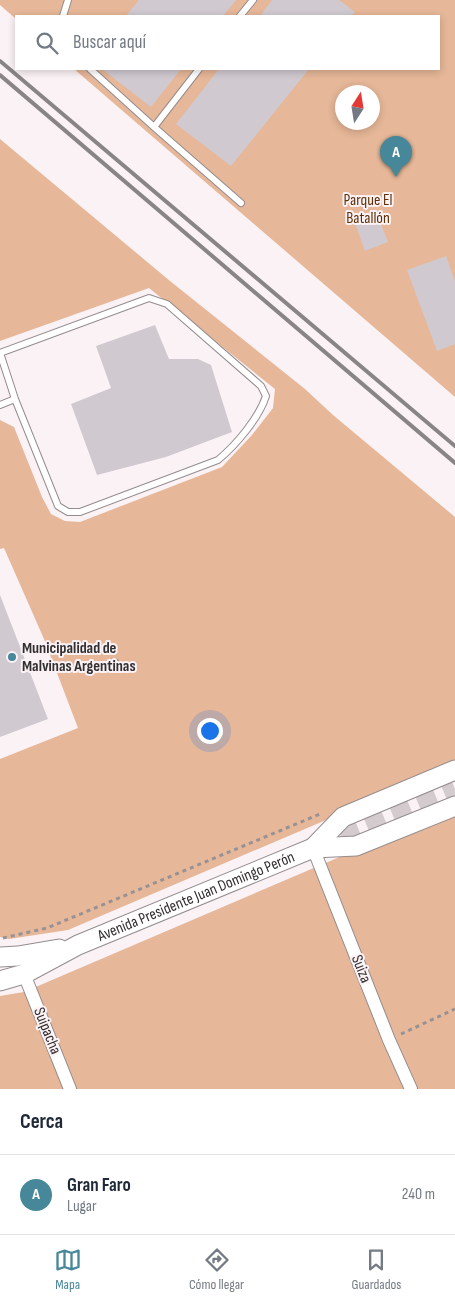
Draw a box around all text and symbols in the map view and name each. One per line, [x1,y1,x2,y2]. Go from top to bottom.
search box [15,15,440,70]
icon: search [33,29,61,57]
text: Buscar aquí [73,31,146,54]
north arrow [335,85,380,130]
pin: A [380,136,412,177]
park label: Parque El Batallón [344,191,392,228]
place label: Municipalidad de Malvinas Argentinas [22,639,136,676]
marker: Municipalidad de Malvinas Argentinas [6,651,18,663]
your location [197,718,223,744]
street label: Avenida Presidente Juan Domingo Perón [94,847,297,946]
street label: Suiza [347,952,375,986]
street label: Suipacha [29,1005,65,1057]
text: Cerca [20,1109,63,1134]
text: Gran Faro [67,1174,131,1197]
text: A [32,1185,40,1204]
text: 240 m [402,1185,435,1204]
text: Lugar [67,1197,97,1216]
tab: Mapa [54,1246,82,1293]
tab: Cómo llegar [189,1246,244,1293]
tab: Guardados [351,1246,401,1293]

